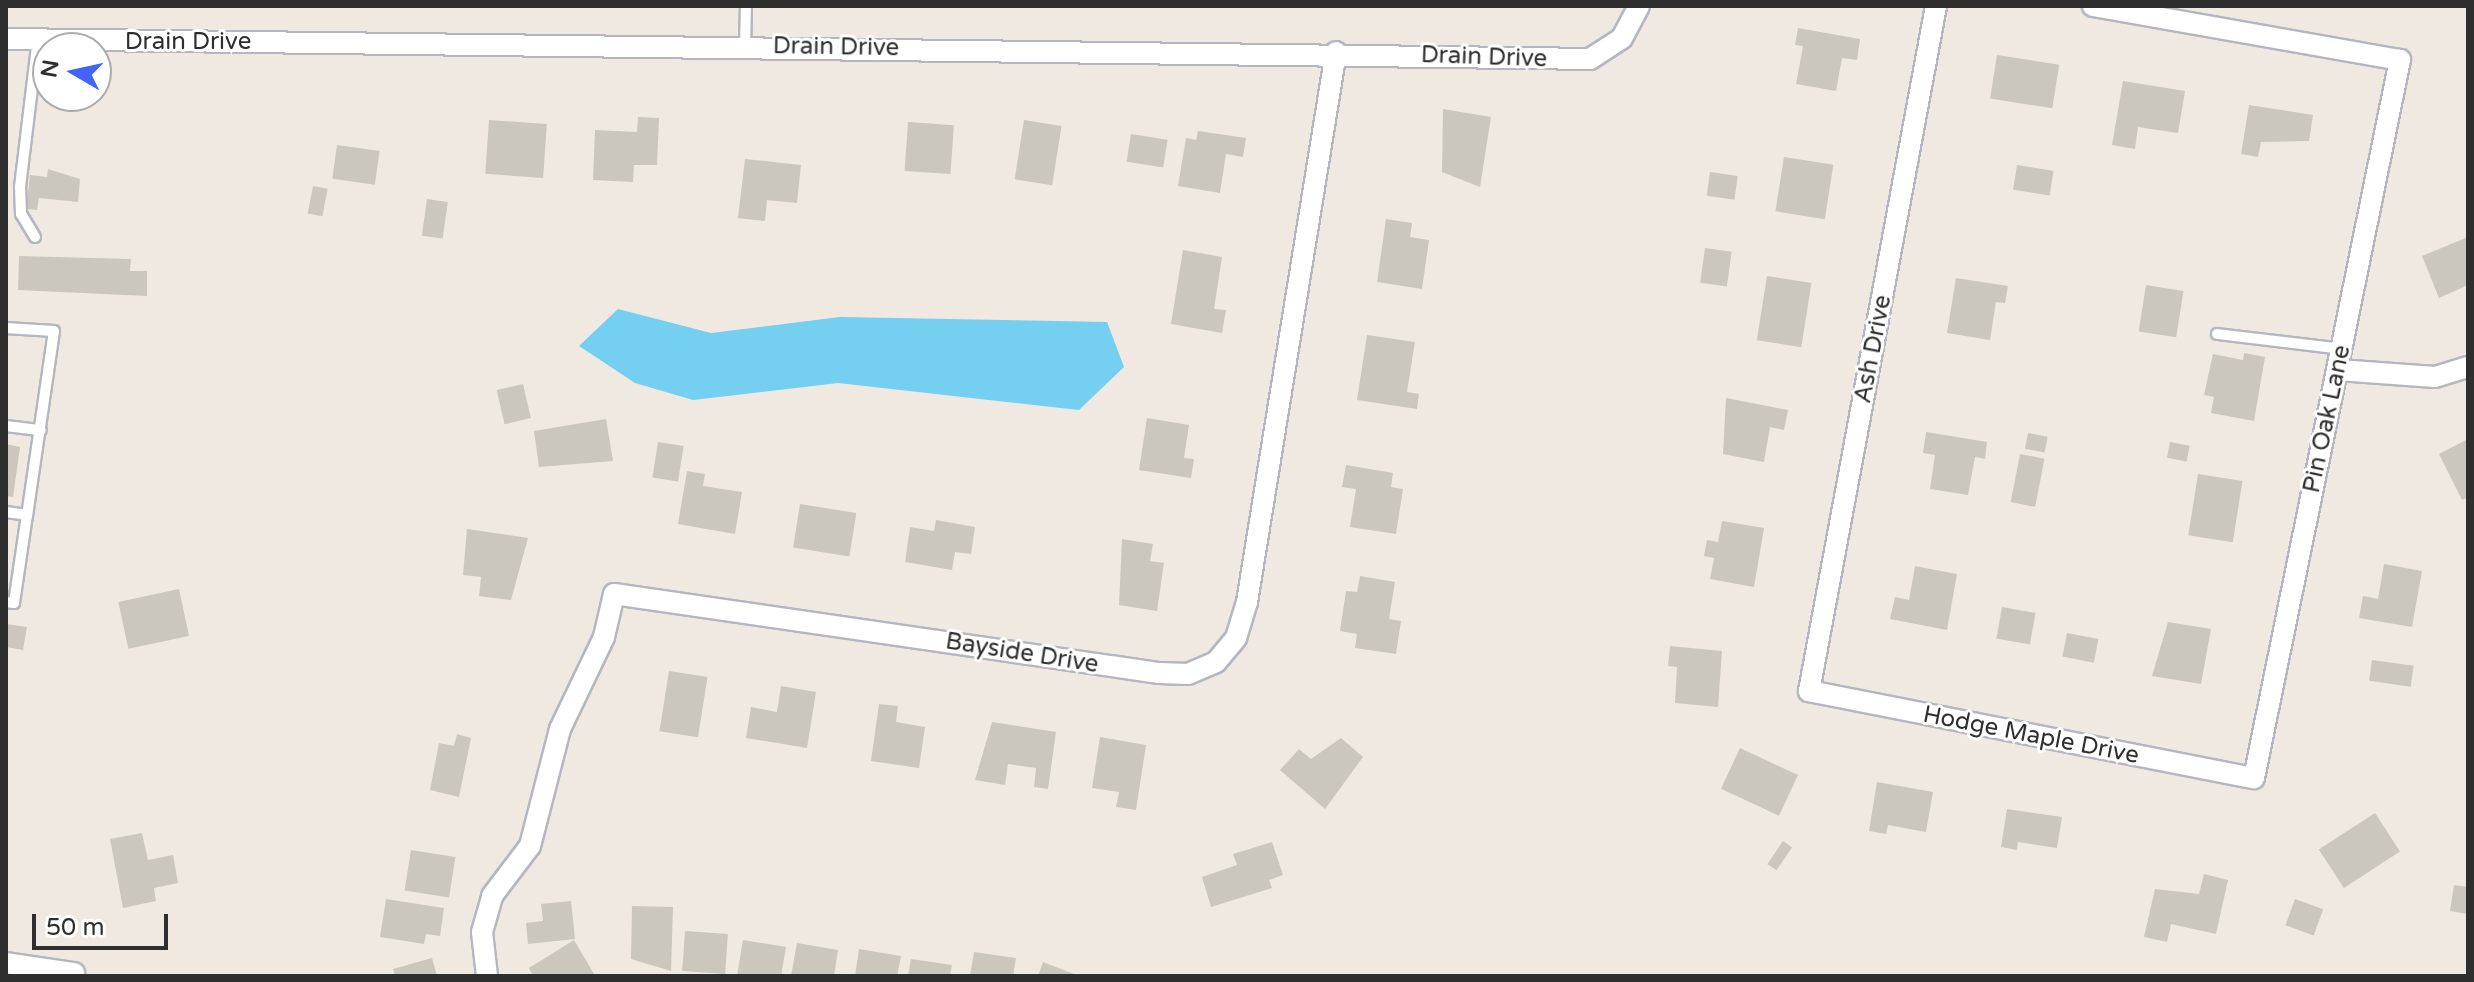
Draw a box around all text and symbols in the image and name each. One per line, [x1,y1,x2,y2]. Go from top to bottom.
street label: Drain Drive [125,28,251,56]
street label: Drain Drive [773,31,899,63]
north arrow [32,32,112,112]
street label: Drain Drive [1420,40,1548,74]
text: N [36,58,64,79]
street label: Ash Drive [1848,293,1898,405]
street label: Pin Oak Lane [2297,342,2357,496]
street label: Bayside Drive [944,627,1100,679]
street label: Hodge Maple Drive [1921,700,2141,770]
scale bar [36,898,172,948]
text: 50 m [46,913,104,942]

